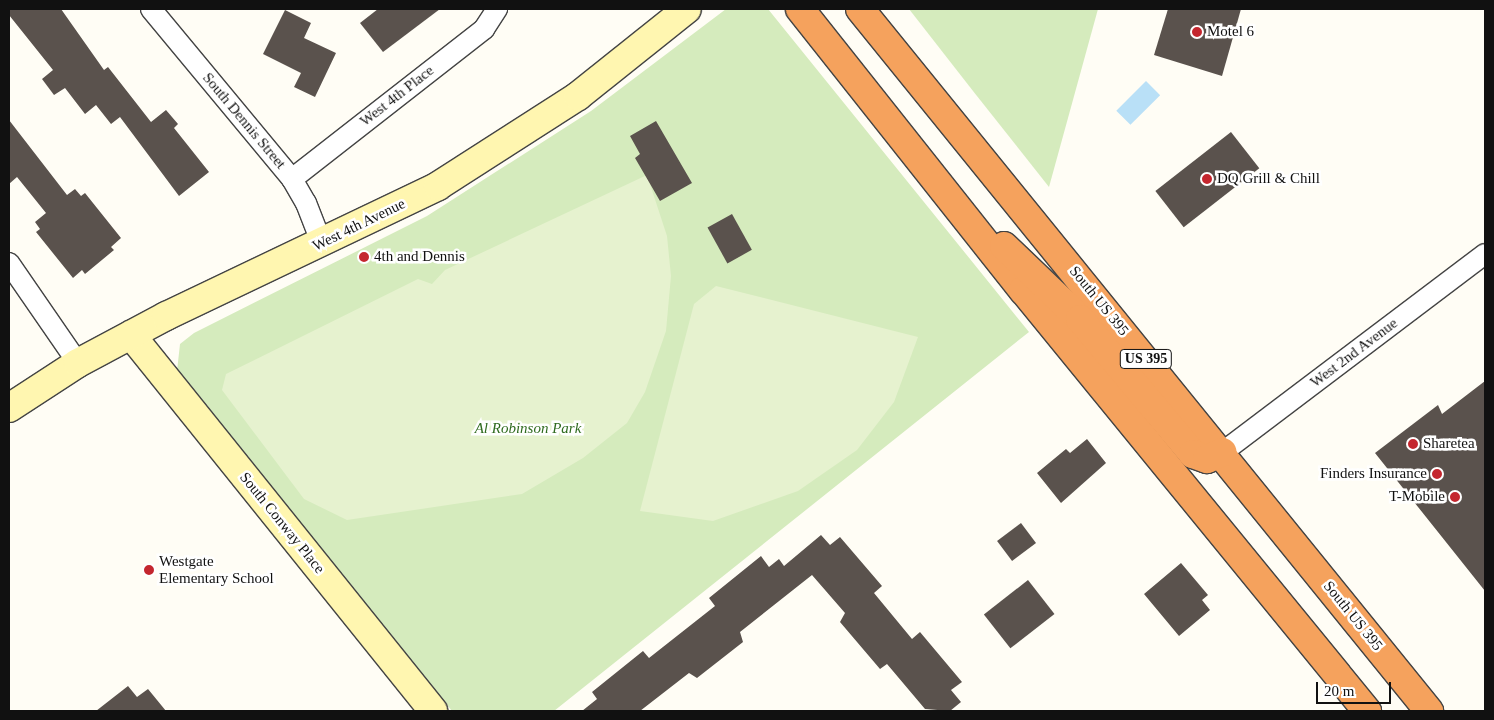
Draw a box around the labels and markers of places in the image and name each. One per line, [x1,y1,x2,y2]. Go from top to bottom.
place label: Motel 6 [1207,23,1254,41]
marker: Motel 6 [1191,26,1203,38]
place label: DQ Grill & Chill [1217,170,1320,188]
marker: DQ Grill & Chill [1201,173,1213,185]
place label: 4th and Dennis [374,248,465,266]
marker: 4th and Dennis [358,251,370,263]
place label: Sharetea [1423,435,1475,453]
marker: Sharetea [1407,438,1419,450]
place label: Finders Insurance [1320,465,1427,483]
marker: Finders Insurance [1431,468,1443,480]
place label: T-Mobile [1389,488,1445,506]
marker: T-Mobile [1449,491,1461,503]
place label: Westgate Elementary School [159,552,274,587]
marker: Westgate Elementary School [143,564,155,576]

